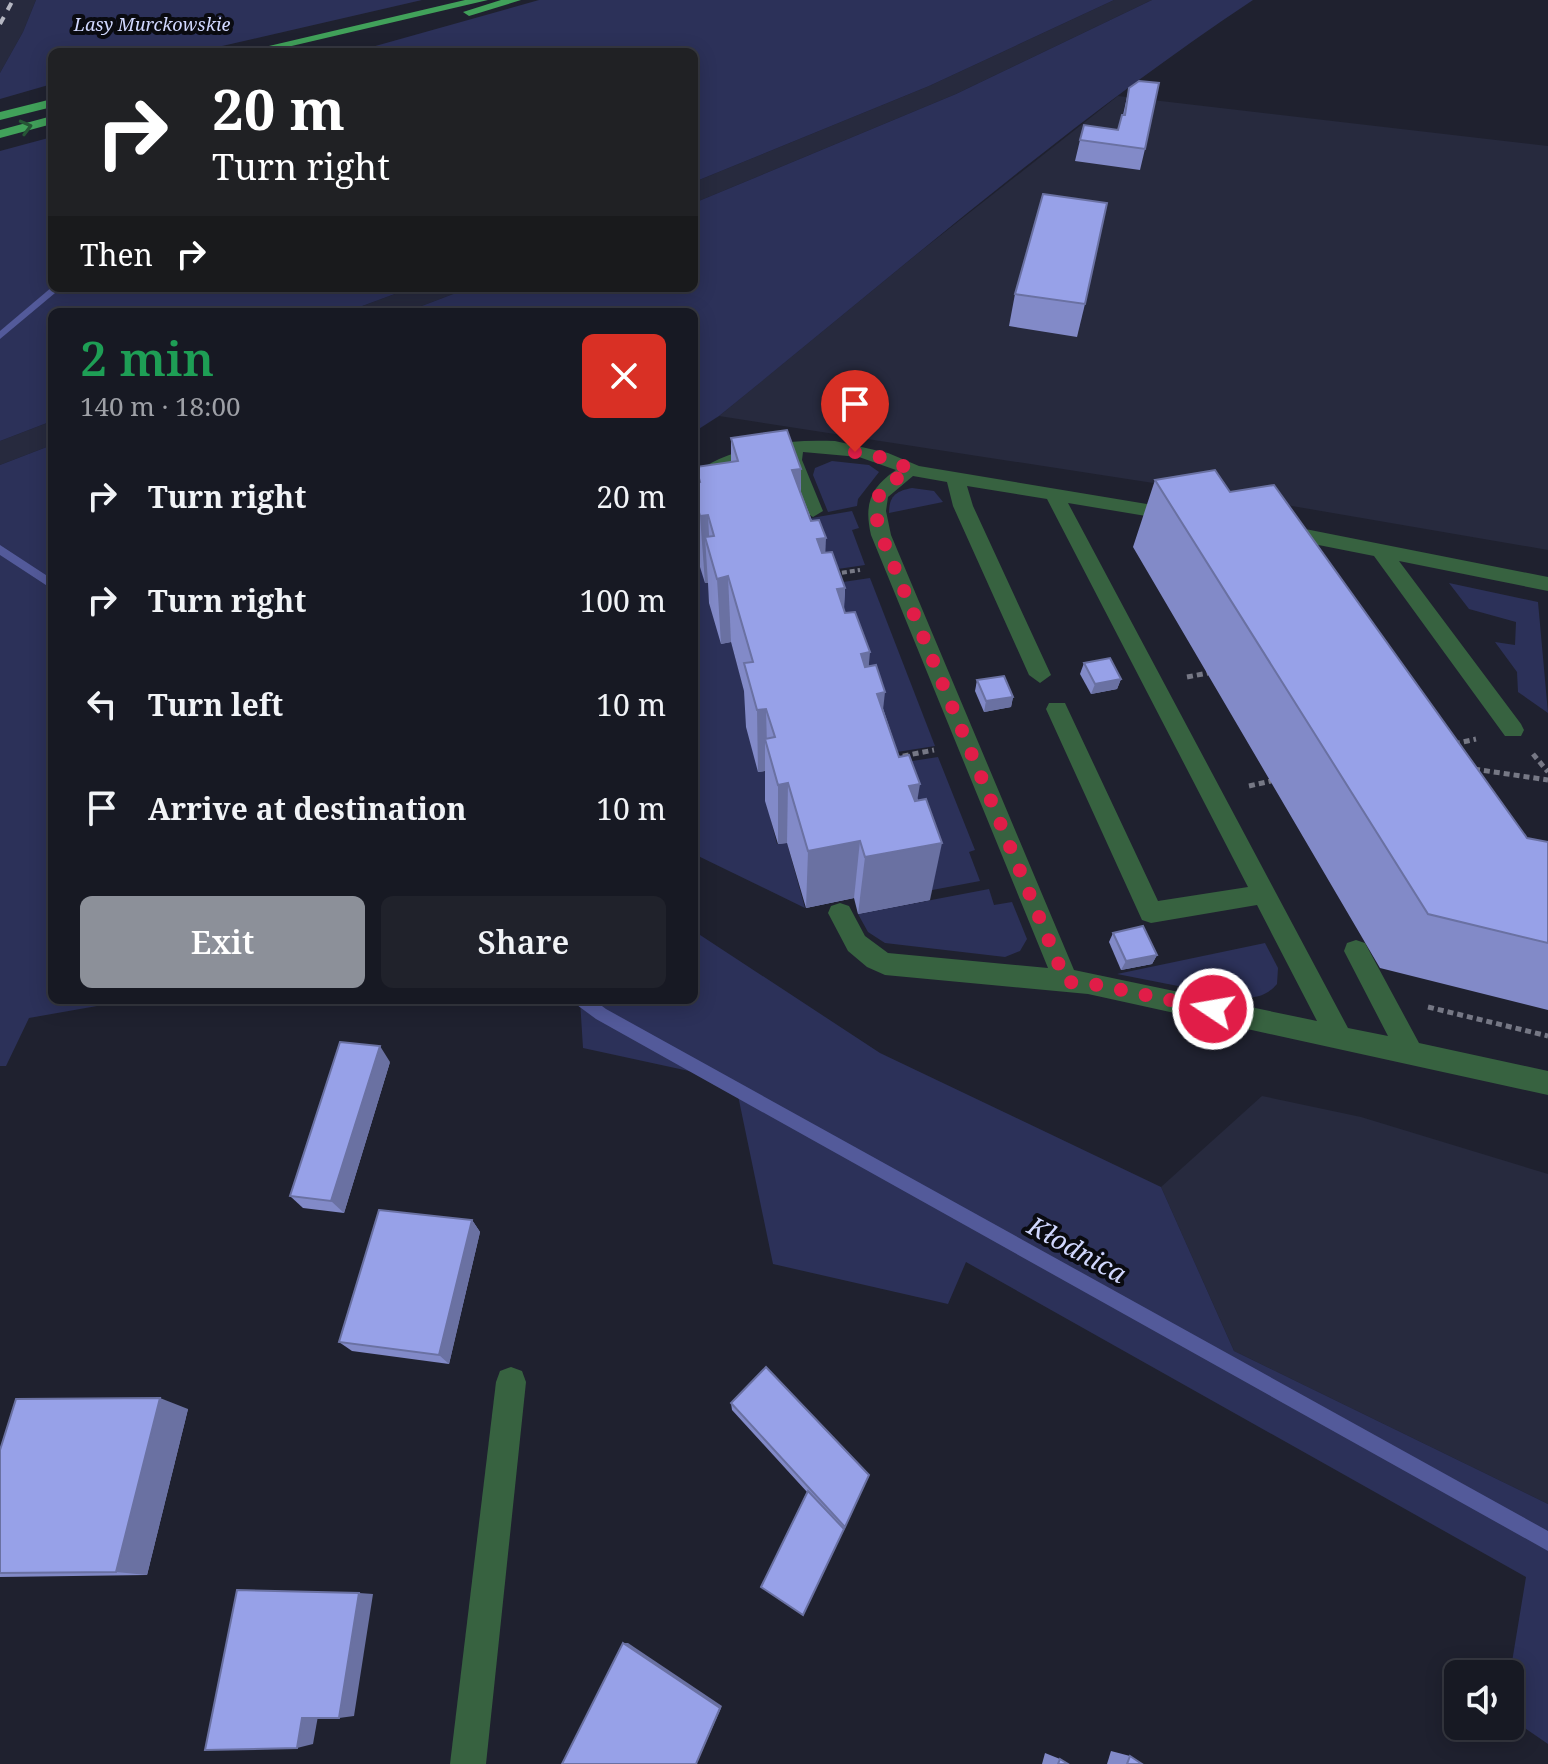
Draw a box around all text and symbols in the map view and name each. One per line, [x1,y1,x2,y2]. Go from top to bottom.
park label: Lasy Murckowskie [73,12,230,36]
text: 20 m [212,70,345,146]
icon: right [80,80,184,184]
one-way arrow [19,120,32,136]
text: Turn right [212,142,390,191]
icon: right [169,232,213,276]
text: Then [80,234,153,275]
text: 2 min [80,325,214,390]
button: close [582,334,666,418]
pin [821,370,889,452]
icon: arrive [833,382,877,426]
text: 140 m · 18:00 [80,388,241,424]
icon: right [80,474,124,518]
text: Turn right [148,476,306,517]
text: 20 m [596,476,666,517]
icon: right [80,578,124,622]
text: Turn right [148,580,306,621]
text: 100 m [580,580,666,621]
icon: left [80,682,124,726]
text: Turn left [148,684,283,725]
text: 10 m [596,684,666,725]
icon: arrive [80,786,124,830]
text: Arrive at destination [148,788,467,829]
text: 10 m [596,788,666,829]
button: Exit [80,896,365,988]
button: Share [381,896,666,988]
position arrow [1171,967,1255,1051]
water label: Kłodnica [1021,1207,1133,1291]
map controls [1444,1660,1524,1740]
button: sound [1444,1660,1524,1740]

